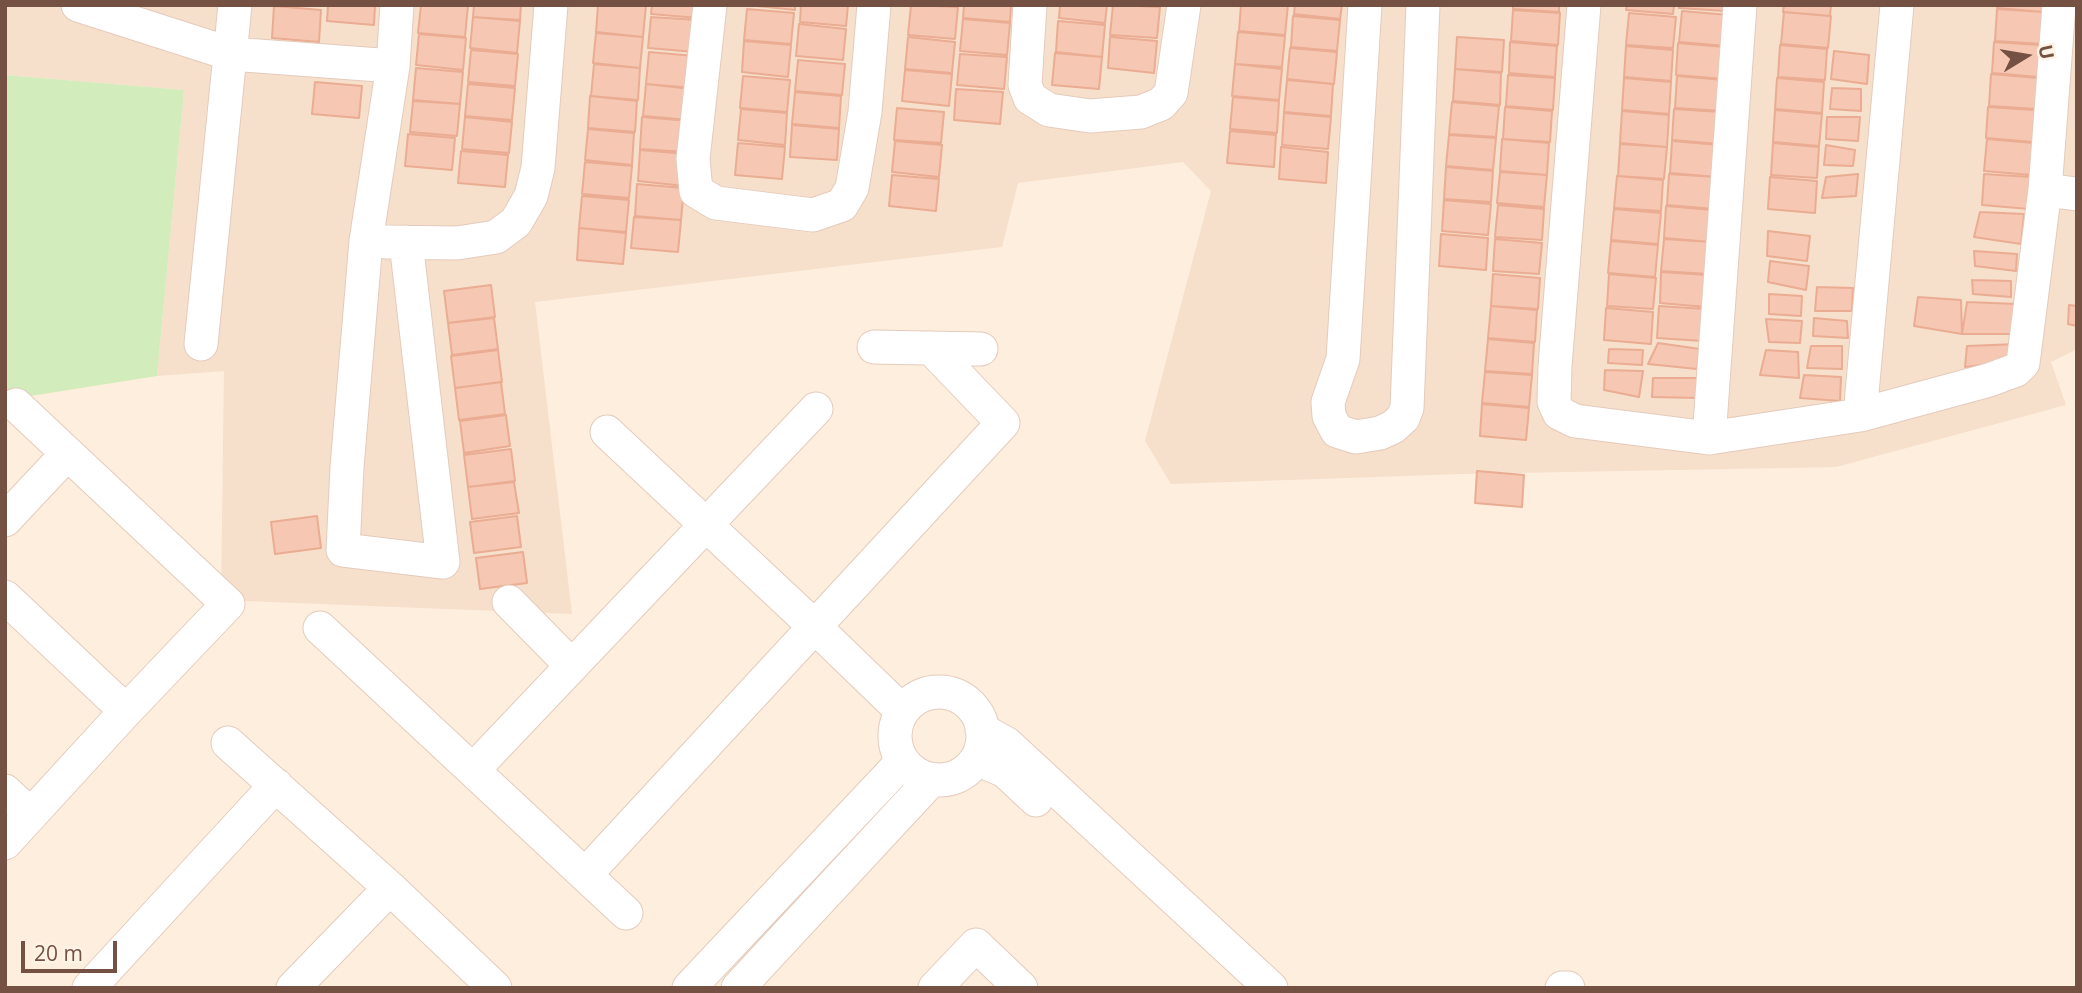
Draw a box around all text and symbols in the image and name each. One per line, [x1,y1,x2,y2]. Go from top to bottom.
north arrow [1991,21,2061,91]
text: U [2032,42,2061,62]
scale bar [24,926,121,970]
text: 20 m [34,939,83,967]

